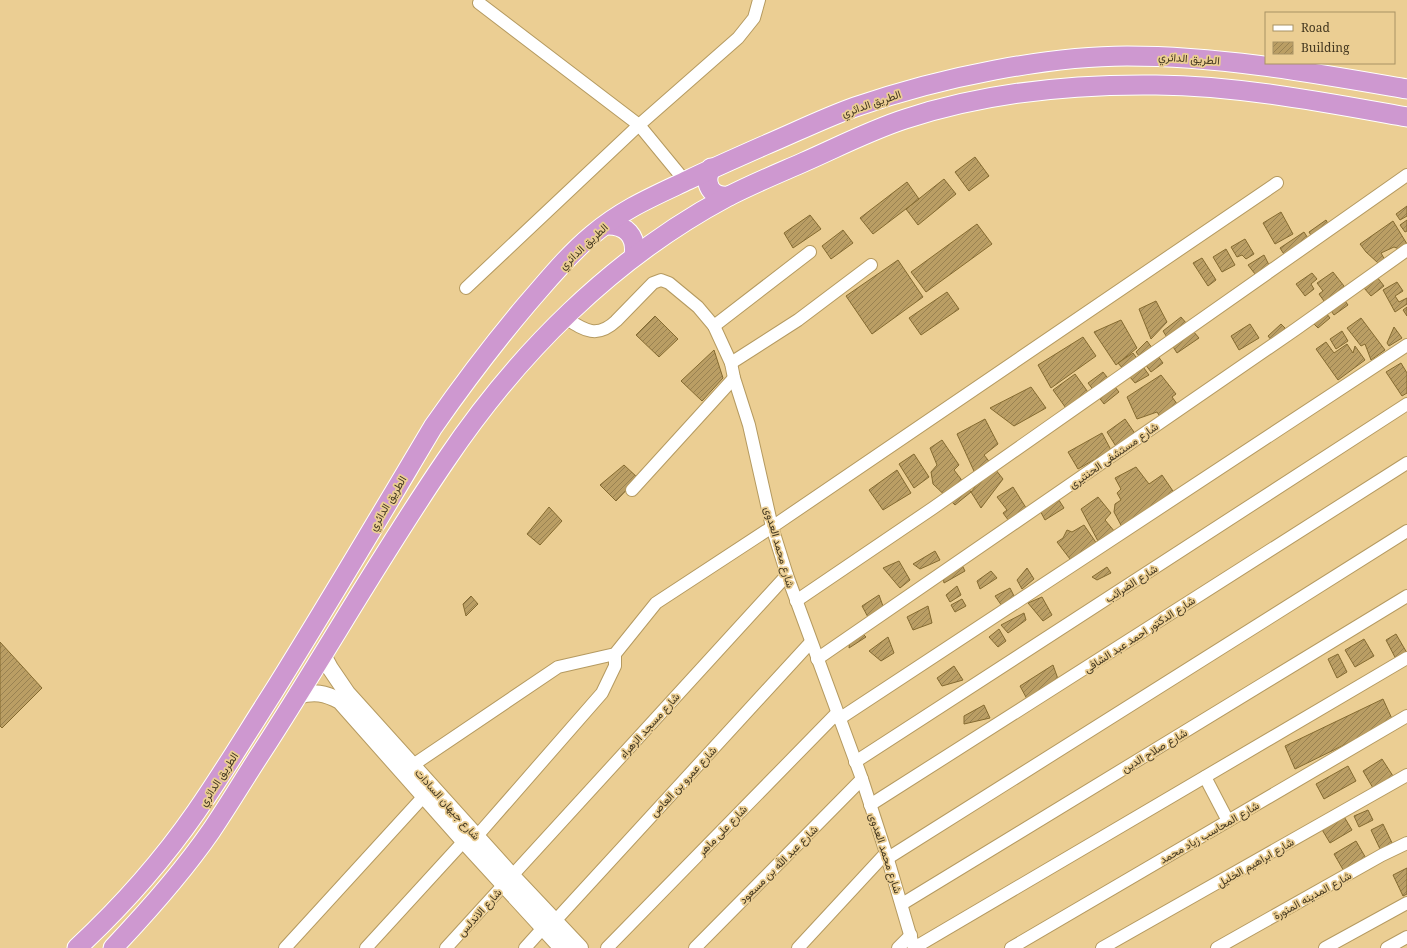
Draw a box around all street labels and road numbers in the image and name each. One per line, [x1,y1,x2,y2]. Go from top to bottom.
street label: الطريق الدائري [1158,48,1220,71]
street label: الطريق الدائري [839,86,904,123]
street label: الطريق الدائري [555,219,613,275]
street label: شارع مستشفى الحنتيرى [1065,418,1162,492]
street label: الطريق الدائري [365,473,412,535]
street label: شارع محمد العدوى [760,505,799,590]
street label: شارع الضرائب [1102,560,1161,606]
street label: شارع الدكتور احمد عبد الشافى [1080,592,1198,677]
street label: شارع مسجد الزهراء [615,689,683,762]
street label: شارع صلاح الدين [1118,724,1191,776]
street label: شارع عمرو بن العاص [646,742,721,820]
street label: الطريق الدائري [195,749,244,811]
street label: شارع جيهان السادات [411,765,484,844]
street label: شارع المحاسب زياد محمد [1156,797,1262,868]
street label: شارع على ماهر [693,801,751,860]
street label: شارع محمد العدوى [865,811,906,896]
street label: شارع عبد الله بن مسعود [735,821,822,907]
street label: شارع ابراهيم الخليل [1214,834,1297,891]
street label: شارع المدينه المنورة [1270,867,1355,924]
street label: شارع الاندلس [454,885,505,940]

